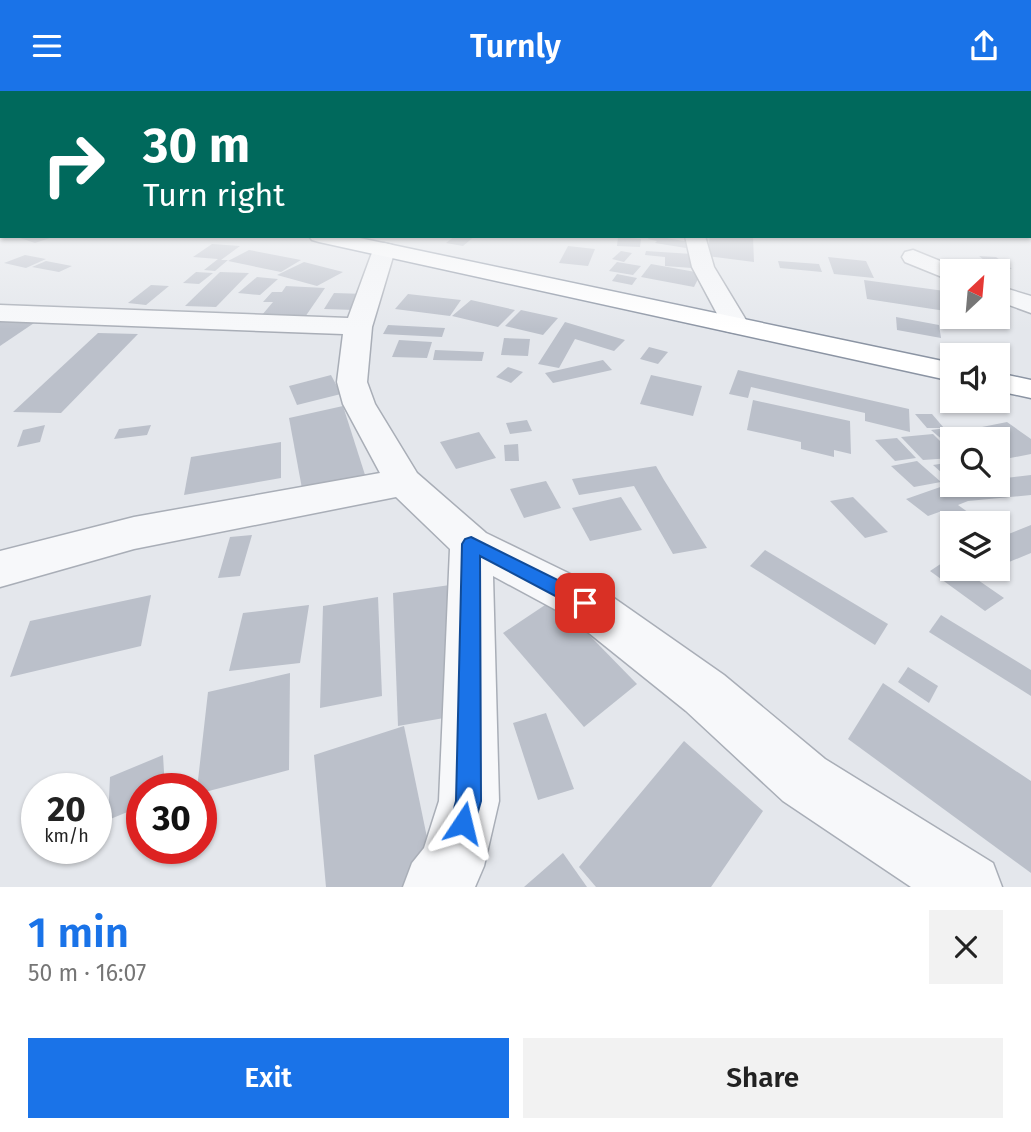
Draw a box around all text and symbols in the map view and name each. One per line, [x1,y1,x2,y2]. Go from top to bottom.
icon: menu [28,27,66,65]
text: Turnly [470,27,561,65]
icon: share [965,27,1003,65]
text: 30 m [143,116,250,175]
icon: right [28,119,119,210]
text: Turn right [143,176,285,214]
north arrow [940,259,1010,329]
map controls [940,259,1010,581]
button: sound [940,343,1010,413]
button: search [940,427,1010,497]
button: layers [940,511,1010,581]
pin [555,573,615,633]
icon: arrive [566,584,604,622]
speed limit sign: 30 [126,773,217,864]
position arrow [426,786,500,860]
text: 20 [47,788,86,830]
text: km/h [44,825,89,847]
text: 1 min [28,908,129,958]
button: close [929,910,1003,984]
text: 50 m · 16:07 [28,959,146,987]
button: Exit [28,1038,509,1118]
button: Share [523,1038,1003,1118]

